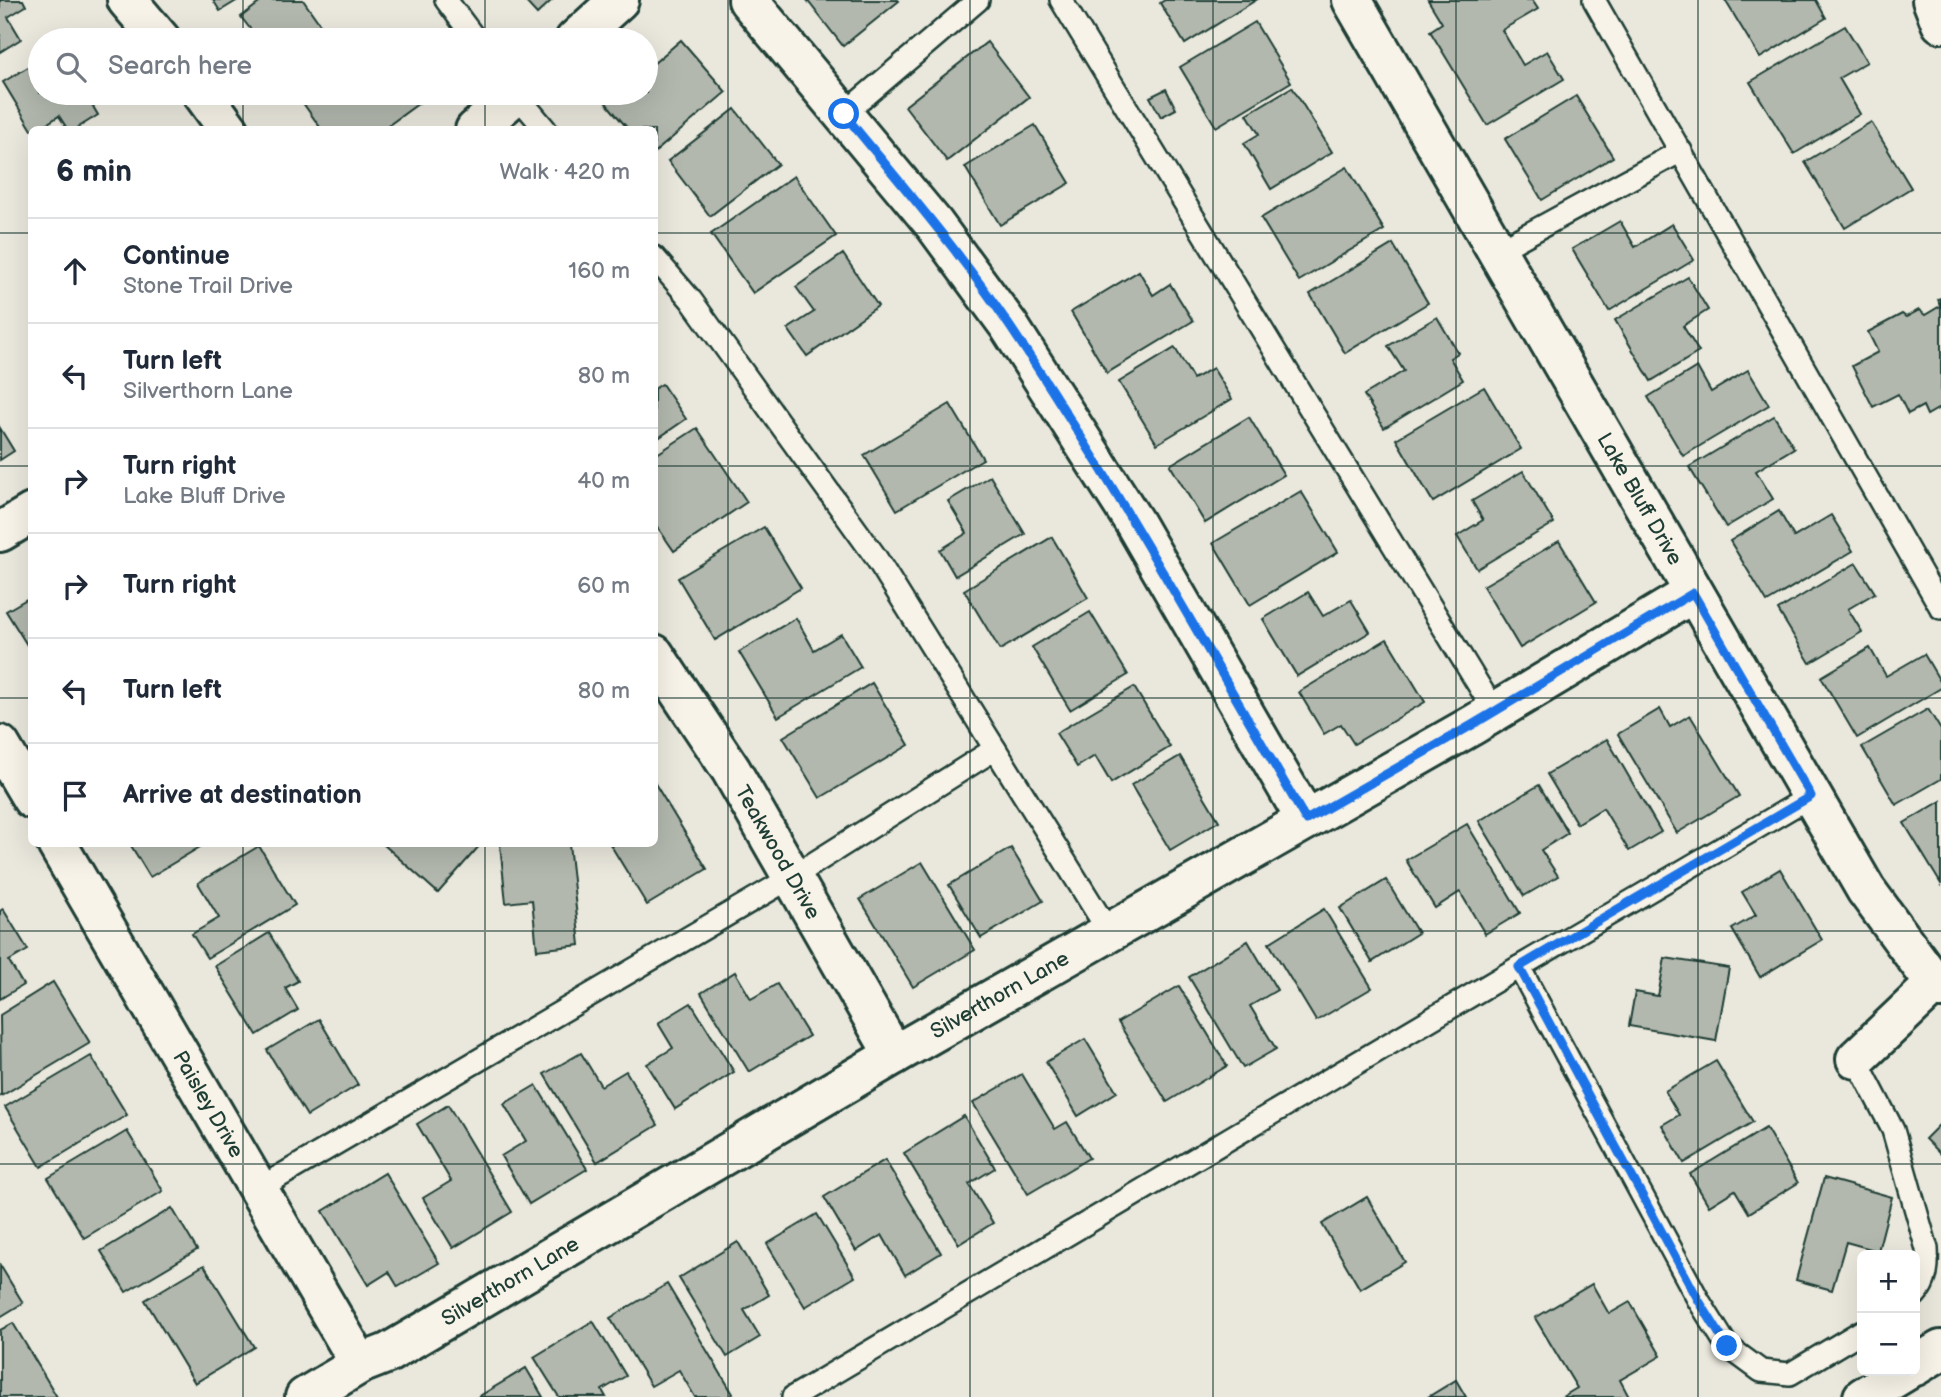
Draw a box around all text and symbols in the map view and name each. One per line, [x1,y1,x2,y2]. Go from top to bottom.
search box [28,28,658,105]
icon: search [52,48,90,86]
text: Search here [108,51,252,82]
route start [828,98,859,129]
text: 6 min [56,154,132,190]
text: Walk · 420 m [500,158,630,186]
text: Continue [123,241,230,272]
icon: ahead [56,252,94,290]
text: 160 m [568,257,630,285]
text: Stone Trail Drive [123,272,293,300]
text: Turn left [123,346,222,377]
icon: left [56,357,94,395]
text: 80 m [578,362,630,390]
text: Silverthorn Lane [123,377,293,405]
street label: Lake Bluff Drive [1592,428,1688,570]
text: Turn right [123,451,236,482]
icon: right [56,462,94,500]
text: 40 m [577,467,630,495]
text: Lake Bluff Drive [123,482,286,510]
icon: right [56,567,94,605]
text: Turn right [123,570,236,601]
text: 60 m [577,572,630,600]
icon: left [56,672,94,710]
text: Turn left [123,675,222,706]
text: 80 m [578,677,630,705]
icon: arrive [56,777,94,815]
text: Arrive at destination [123,780,362,811]
street label: Teakwood Drive [730,781,826,924]
street label: Silverthorn Lane [926,946,1073,1045]
street label: Paisley Drive [167,1046,249,1162]
street label: Silverthorn Lane [437,1231,584,1332]
map controls [1857,1250,1920,1376]
button: + [1857,1250,1920,1313]
button: − [1857,1313,1920,1376]
route end [1711,1330,1742,1361]

